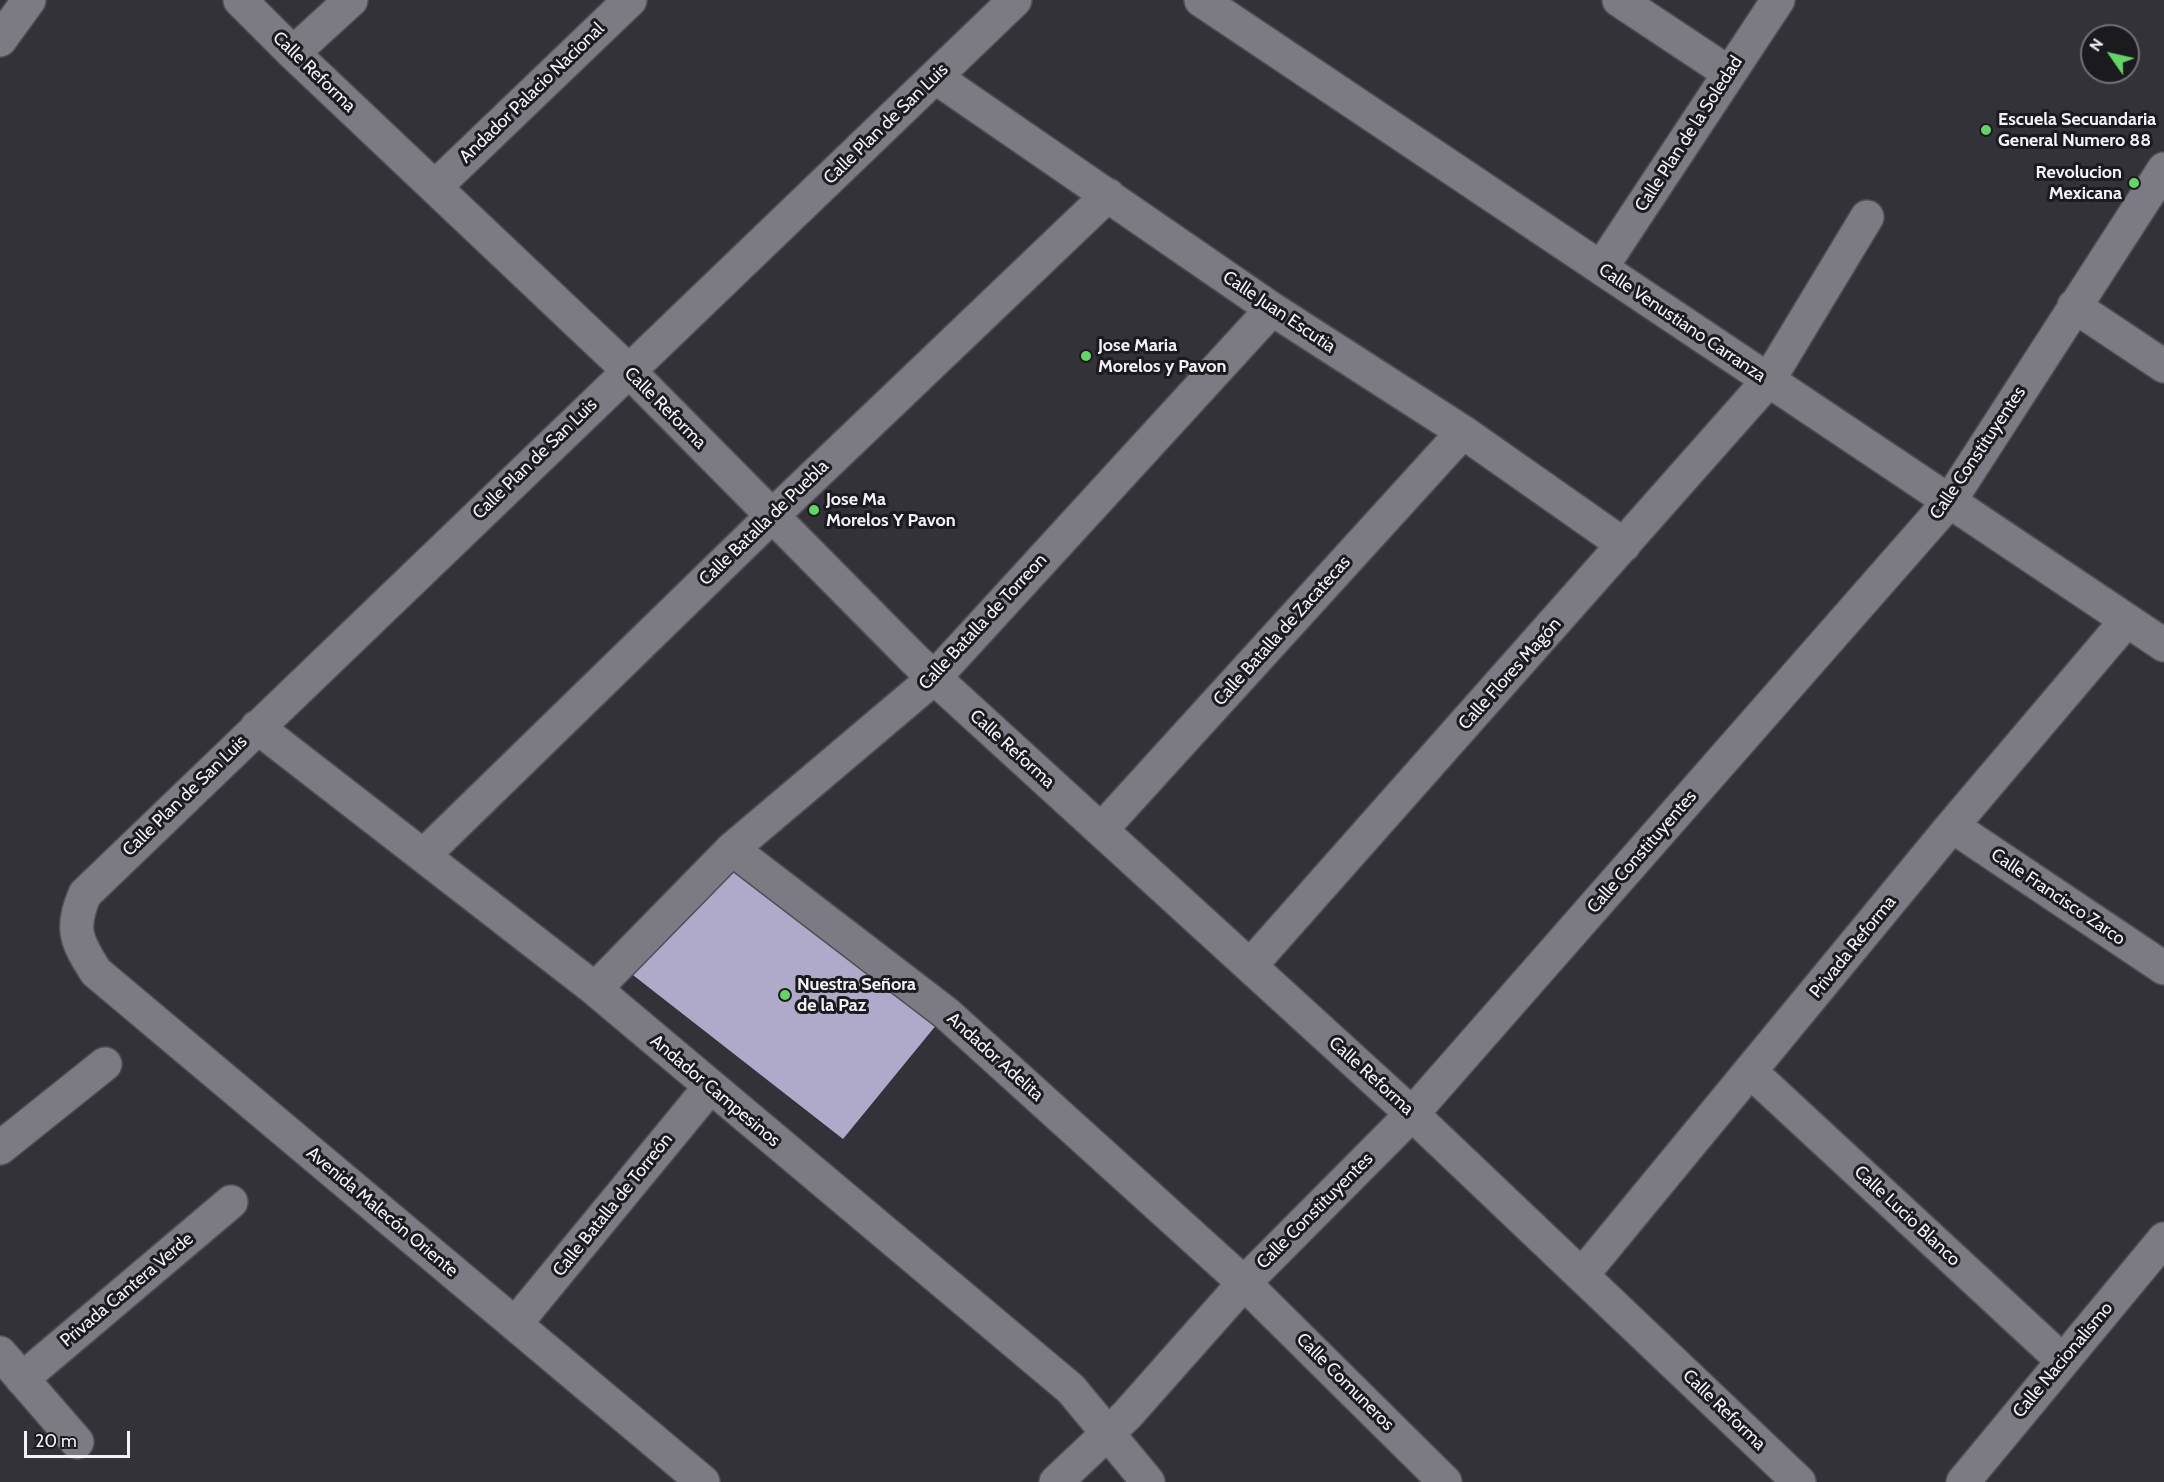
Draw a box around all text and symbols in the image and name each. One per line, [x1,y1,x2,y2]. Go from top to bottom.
street label: Andador Palacio Nacional [455,18,609,168]
north arrow [2080,24,2140,84]
street label: Calle Reforma [268,27,360,117]
text: N [2085,35,2107,55]
street label: Calle Plan de la Soledad [1631,52,1747,216]
street label: Calle Plan de San Luis [819,59,953,189]
place label: Escuela Secuandaria General Numero 88 [1998,109,2156,152]
marker: Escuela Secuandaria General Numero 88 [1979,123,1993,137]
place label: Revolucion Mexicana [2036,162,2122,204]
marker: Revolucion Mexicana [2127,176,2141,190]
street label: Calle Venustiano Carranza [1594,259,1770,387]
street label: Calle Juan Escutia [1218,266,1340,358]
place label: Jose Maria Morelos y Pavon [1098,335,1226,378]
marker: Jose Maria Morelos y Pavon [1079,349,1093,363]
street label: Calle Reforma [620,363,710,453]
street label: Calle Constituyentes [1926,382,2030,524]
street label: Calle Plan de San Luis [468,394,602,524]
street label: Calle Batalla de Puebla [695,456,833,590]
place label: Jose Ma Morelos Y Pavon [826,489,956,532]
marker: Jose Ma Morelos Y Pavon [807,503,821,517]
street label: Calle Batalla de Torreon [914,549,1052,695]
street label: Calle Batalla de Zacatecas [1209,552,1355,710]
street label: Calle Flores Magón [1454,614,1566,734]
street label: Calle Reforma [965,705,1059,793]
street label: Calle Plan de San Luis [118,731,252,861]
street label: Calle Constituyentes [1583,786,1701,918]
street label: Calle Francisco Zarco [1987,844,2129,950]
street label: Privada Reforma [1805,892,1901,1002]
place label: Nuestra Señora de la Paz [797,974,916,1016]
marker: Nuestra Señora de la Paz [778,988,792,1002]
street label: Andador Adelita [942,1008,1048,1106]
street label: Andador Campesinos [646,1030,784,1152]
street label: Calle Reforma [1324,1032,1418,1120]
street label: Calle Batalla de Torreón [549,1129,677,1281]
street label: Avenida Malecón Oriente [302,1142,462,1282]
street label: Calle Constituyentes [1252,1148,1378,1274]
street label: Calle Lucio Blanco [1849,1161,1965,1271]
street label: Privada Cantera Verde [56,1228,198,1352]
street label: Calle Nacionalismo [2008,1298,2118,1422]
street label: Calle Comuneros [1292,1329,1398,1435]
street label: Calle Reforma [1678,1365,1770,1455]
scale bar [27,1419,134,1457]
text: 20 m [35,1430,77,1452]

